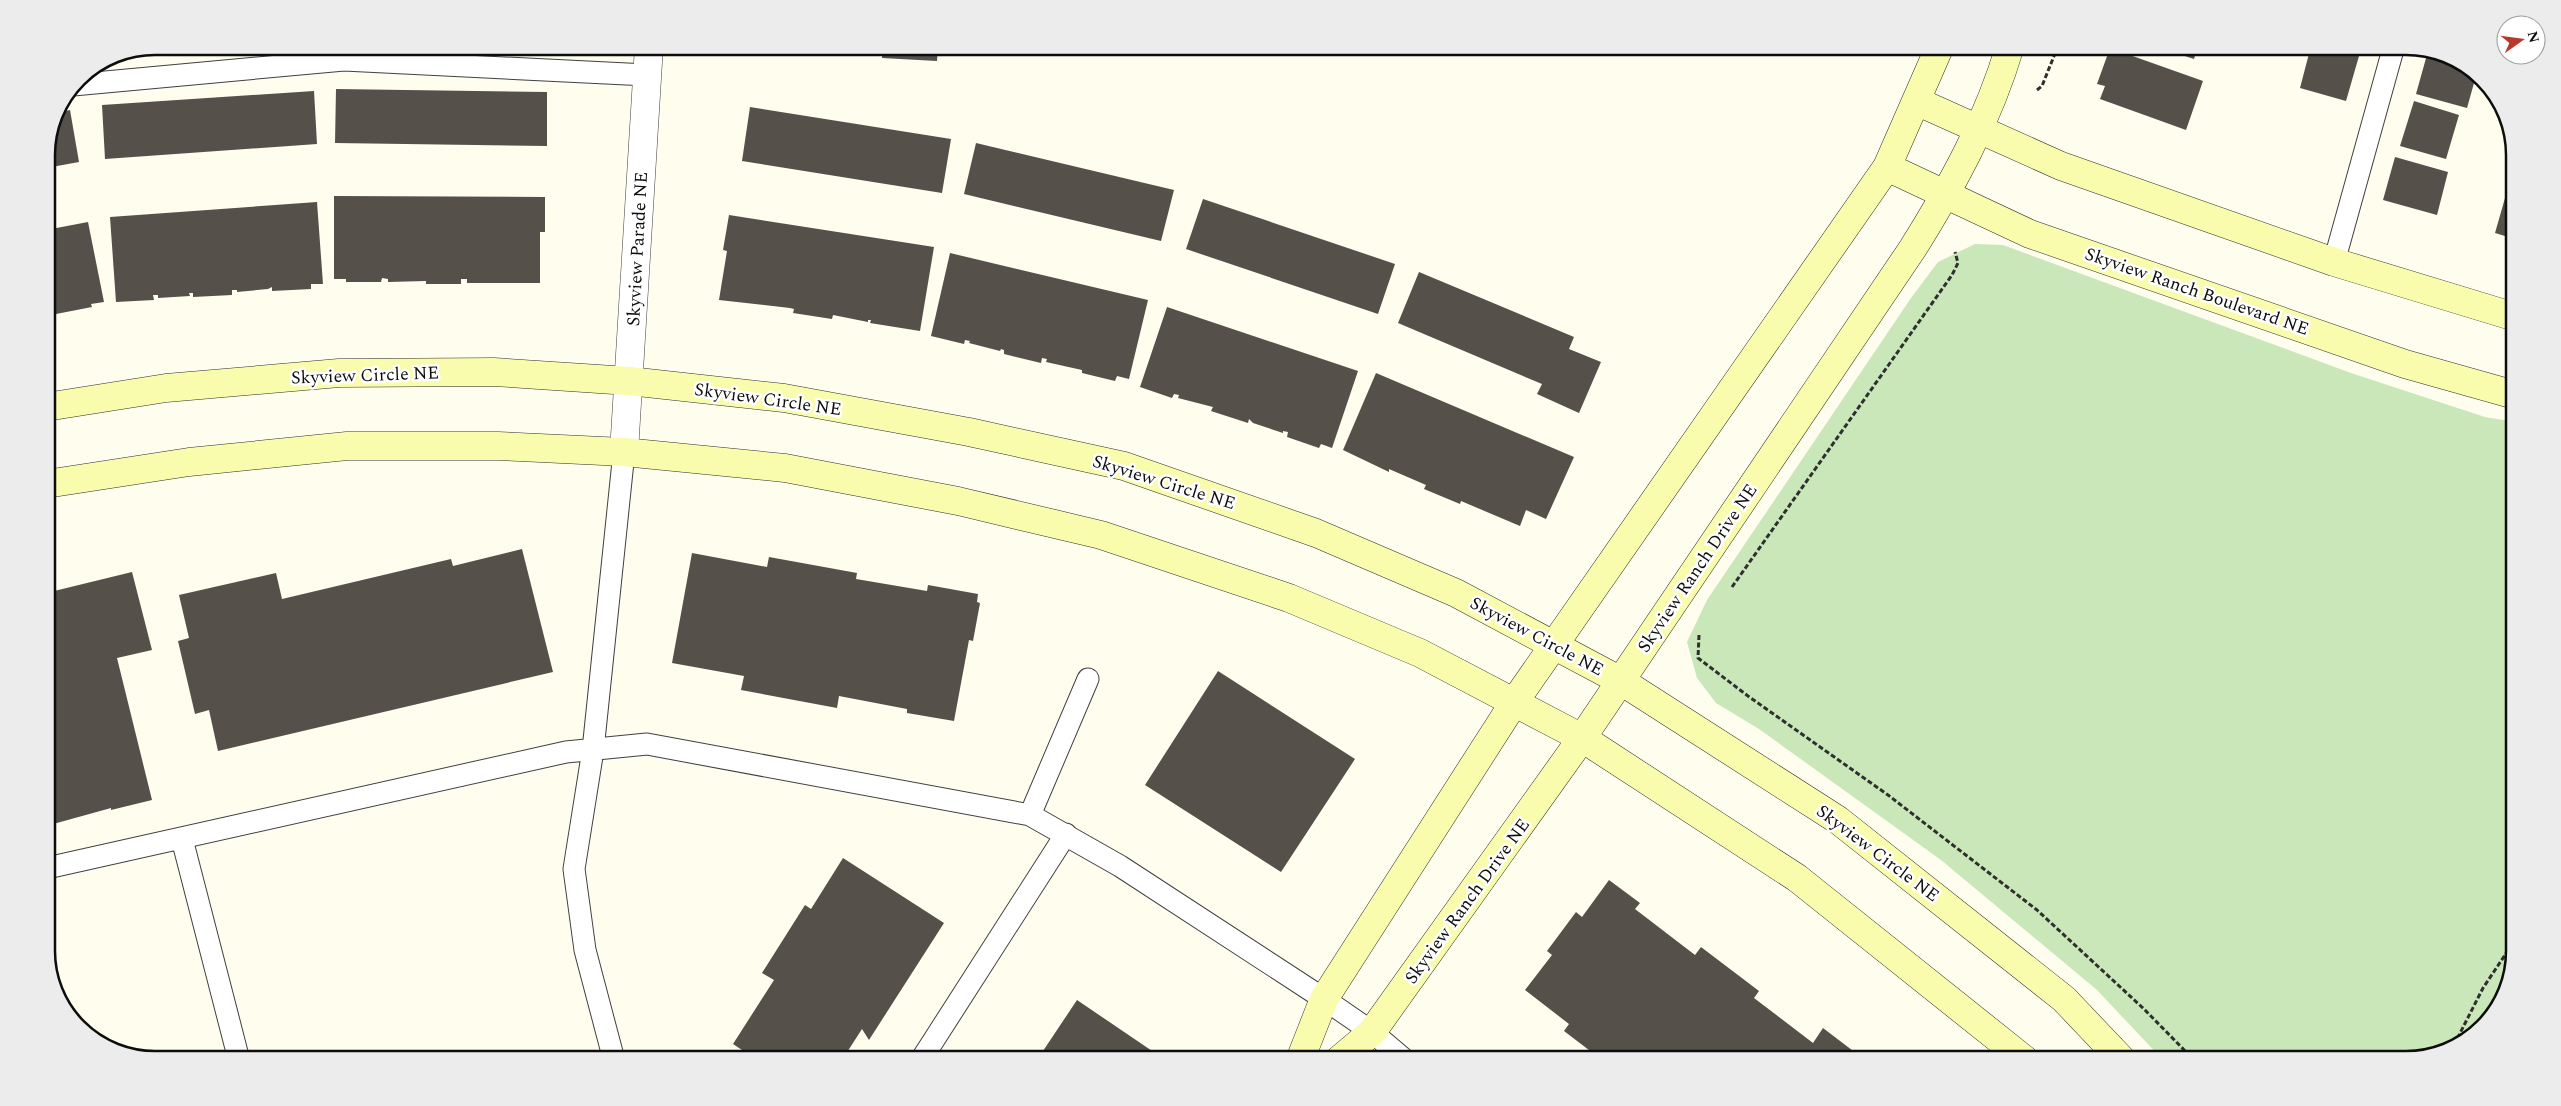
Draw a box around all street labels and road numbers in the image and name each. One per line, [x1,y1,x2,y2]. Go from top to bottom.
street label: Skyview Parade NE [620,171,655,327]
street label: Skyview Ranch Boulevard NE [2081,240,2312,343]
street label: Skyview Circle NE [290,359,440,392]
street label: Skyview Circle NE [693,376,843,423]
street label: Skyview Circle NE [1089,448,1239,517]
street label: Skyview Ranch Drive NE [1631,478,1764,658]
street label: Skyview Circle NE [1465,590,1609,683]
street label: Skyview Circle NE [1810,798,1945,909]
street label: Skyview Ranch Drive NE [1398,813,1537,990]

